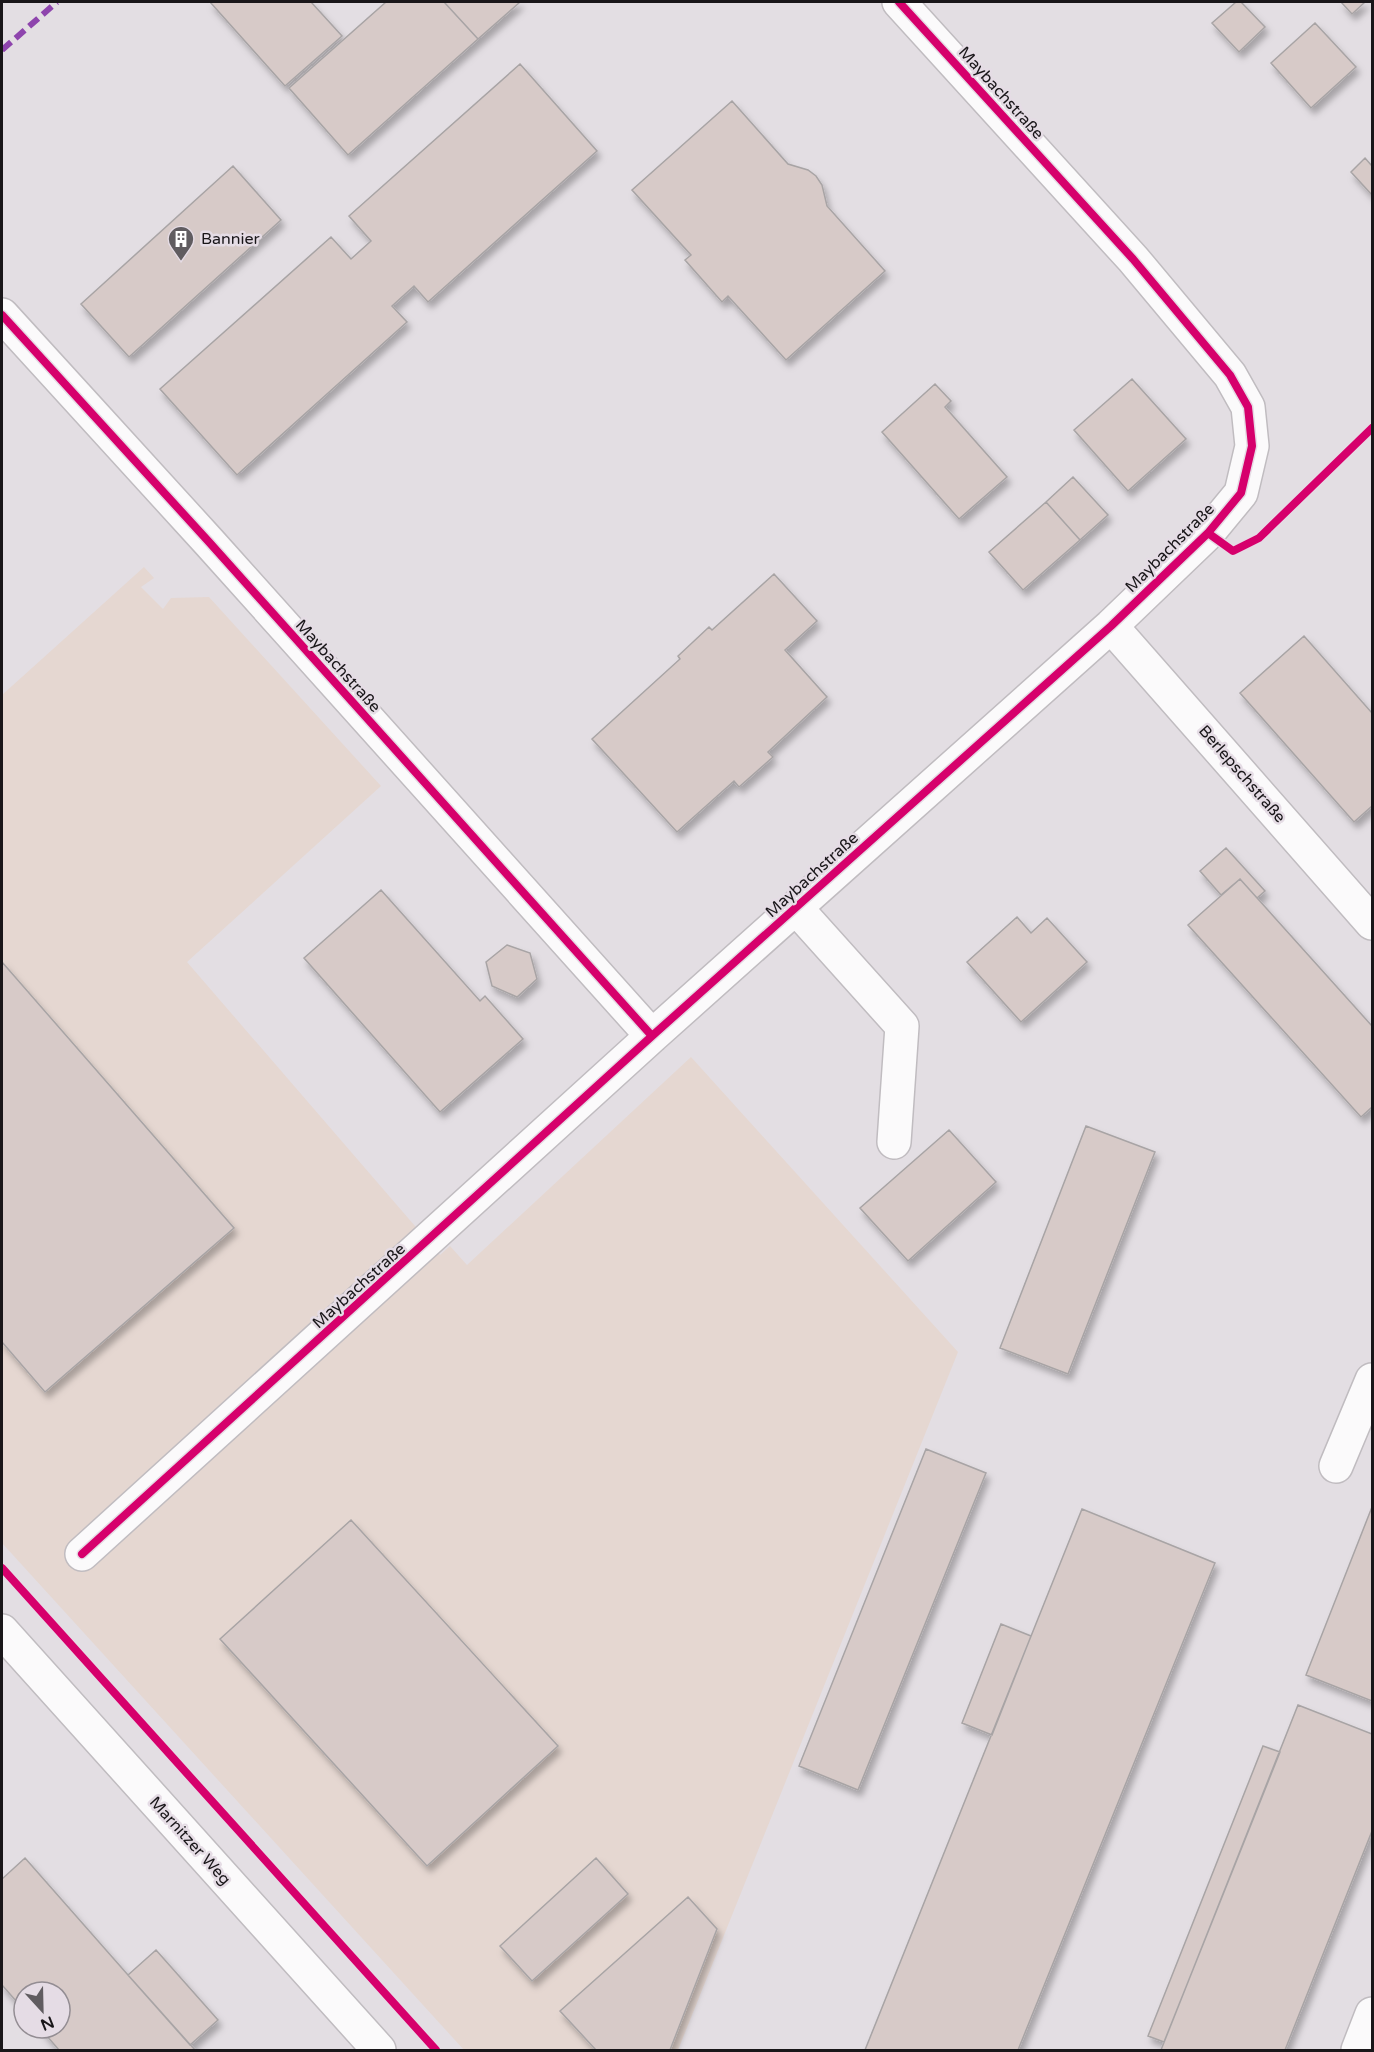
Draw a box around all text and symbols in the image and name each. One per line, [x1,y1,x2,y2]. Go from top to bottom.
street label: Maybachstraße [954,43,1048,143]
building icon: Bannier [166,224,196,262]
place label: Bannier [201,229,261,249]
street label: Maybachstraße [1121,499,1219,597]
street label: Maybachstraße [291,616,385,716]
street label: Berlepschstraße [1194,721,1290,827]
street label: Maybachstraße [762,828,862,922]
street label: Maybachstraße [309,1239,409,1333]
street label: Marnitzer Weg [145,1793,235,1889]
north arrow [12,1980,72,2040]
text: N [38,2011,57,2035]

